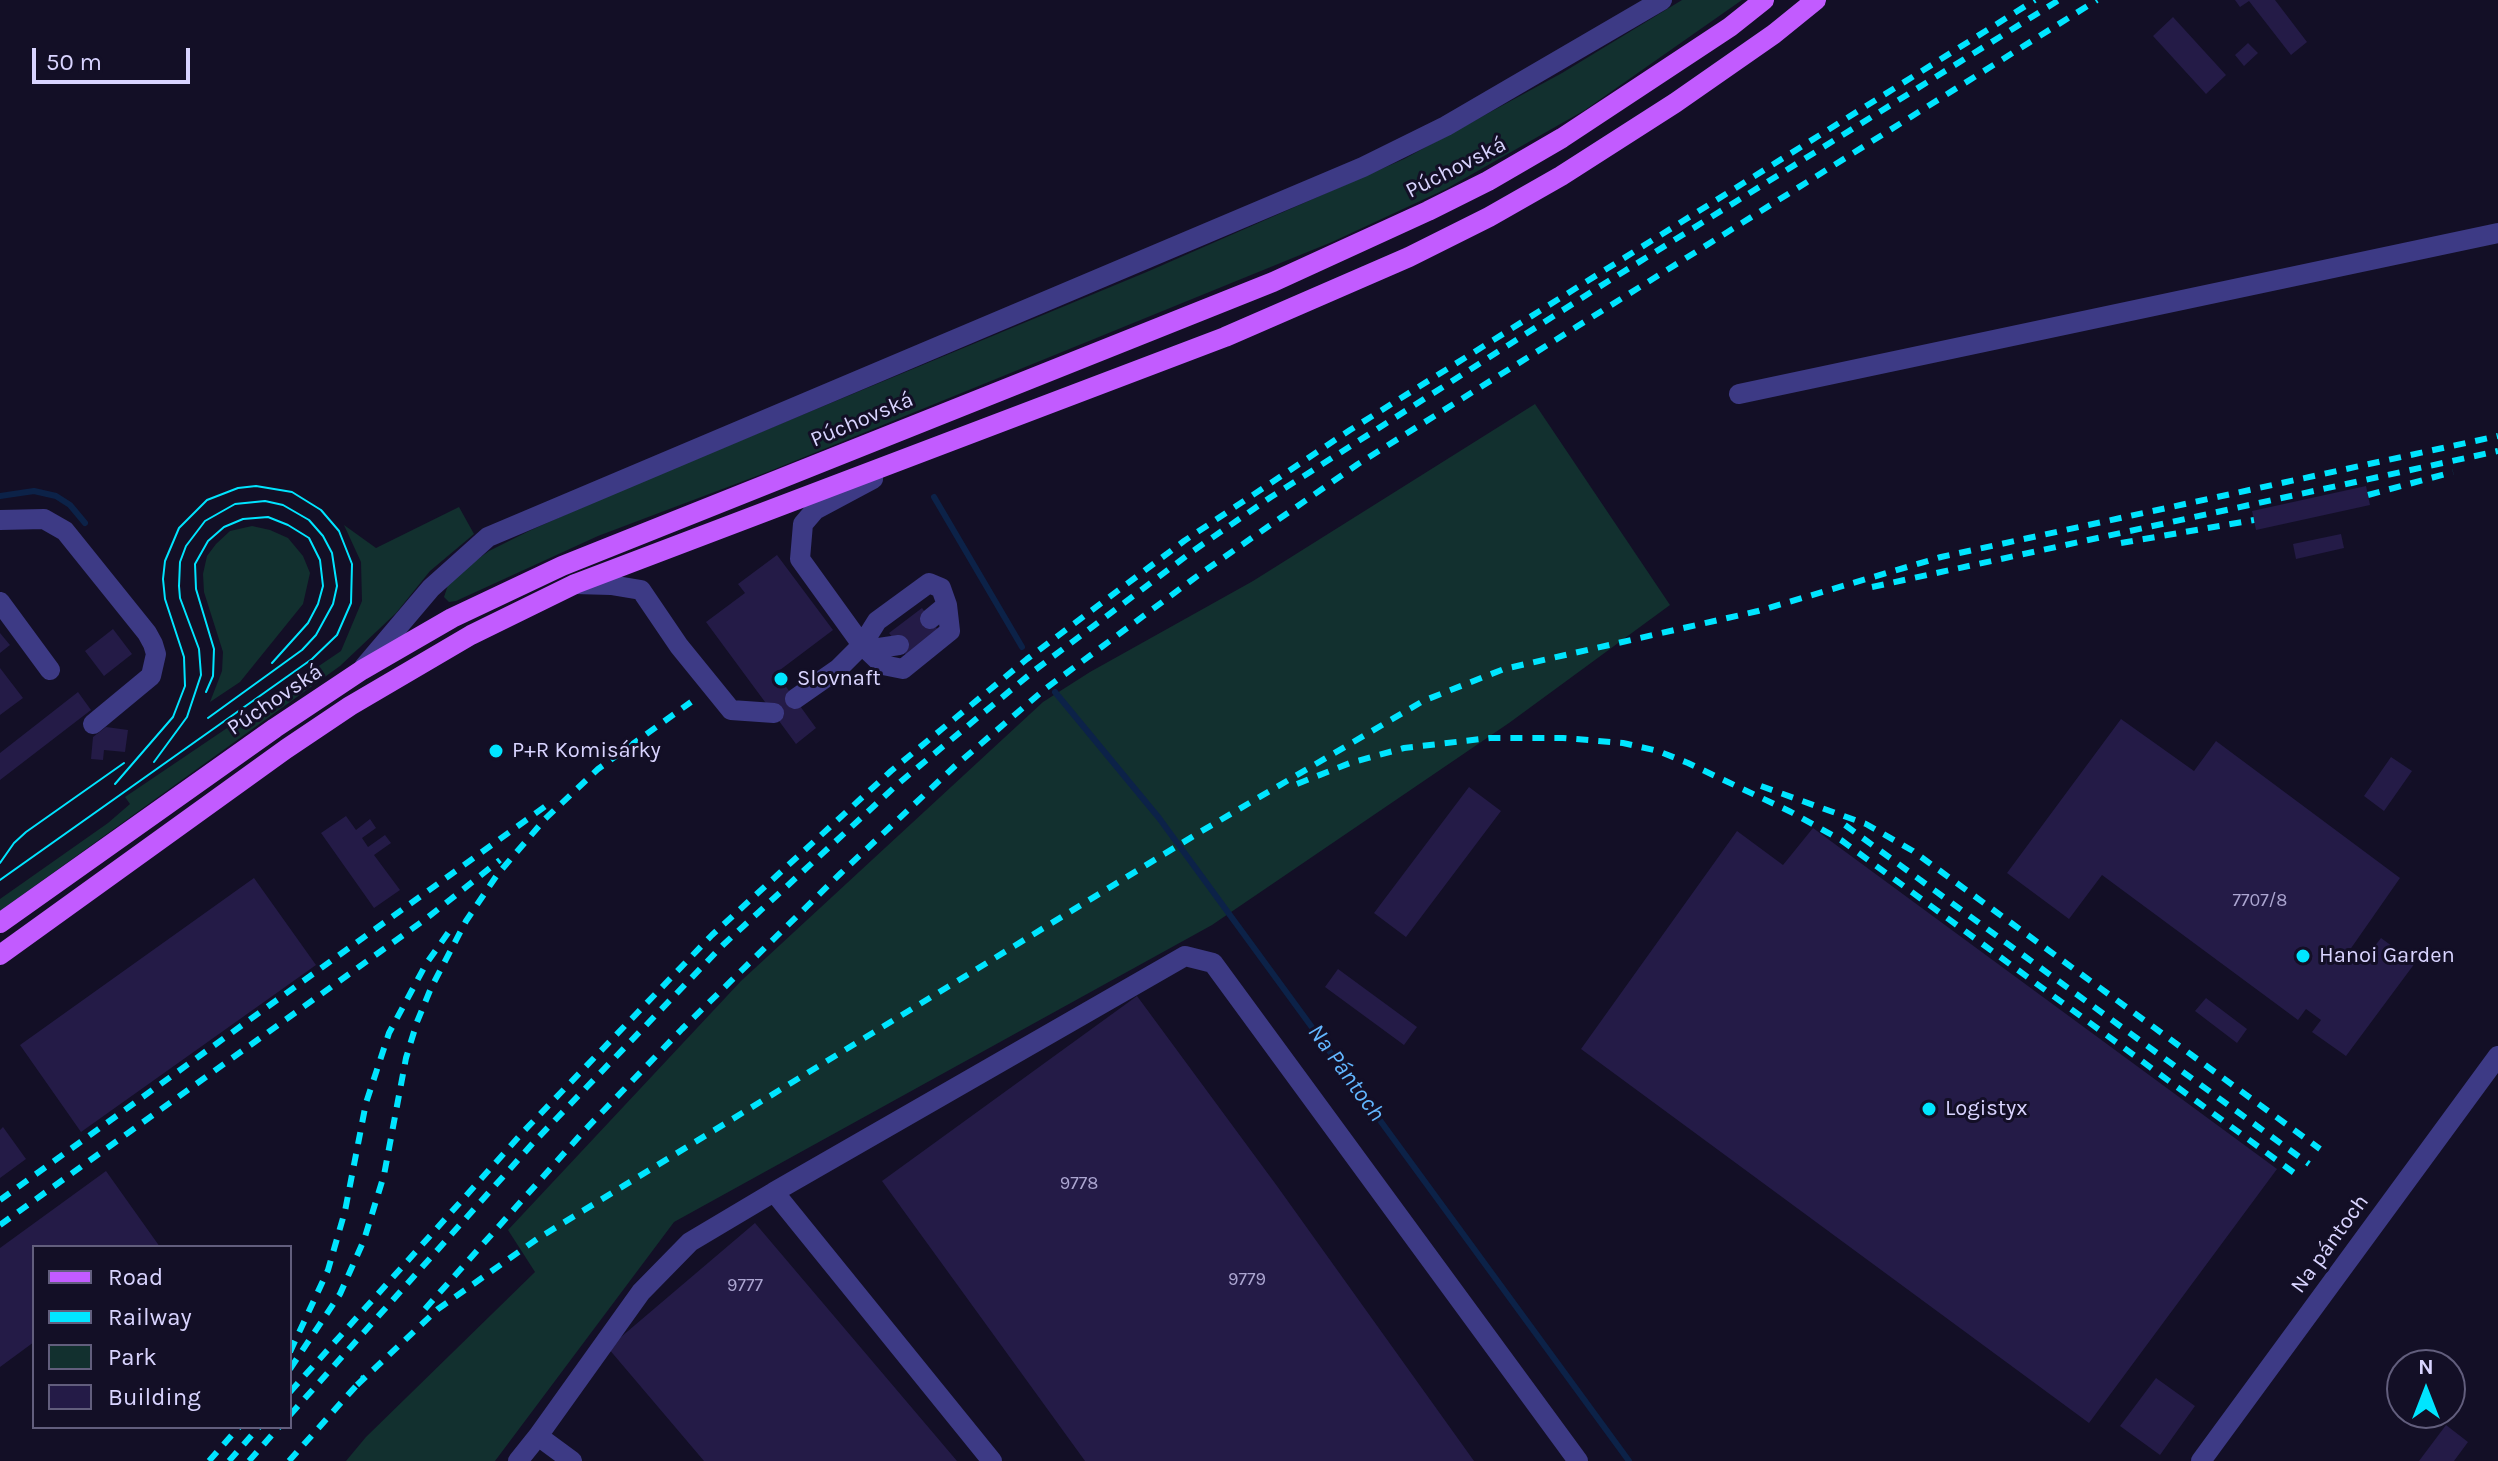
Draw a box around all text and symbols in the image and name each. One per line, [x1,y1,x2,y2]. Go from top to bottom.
scale bar [36,32,194,82]
text: 50 m [46,48,102,76]
street label: Púchovská [1401,131,1511,205]
street label: Púchovská [807,387,917,453]
street label: Púchovská [222,659,328,741]
place label: Slovnaft [797,666,881,692]
marker: Slovnaft [772,670,790,688]
place label: P+R Komisárky [512,738,661,764]
marker: P+R Komisárky [487,742,505,760]
house number: 7707/8 [2233,890,2287,912]
place label: Hanoi Garden [2319,943,2455,969]
marker: Hanoi Garden [2294,947,2312,965]
water label: Na Pántoch [1301,1019,1391,1127]
place label: Logistyx [1945,1096,2028,1122]
marker: Logistyx [1920,1100,1938,1118]
house number: 9778 [1060,1173,1098,1195]
street label: Na pántoch [2285,1189,2375,1299]
legend [32,1245,292,1429]
text: Road [108,1263,163,1291]
house number: 9779 [1228,1269,1266,1291]
house number: 9777 [727,1275,763,1297]
text: Railway [108,1303,192,1331]
text: Park [108,1343,157,1371]
north arrow [2386,1349,2466,1429]
text: N [2418,1354,2434,1380]
text: Building [108,1383,201,1411]

